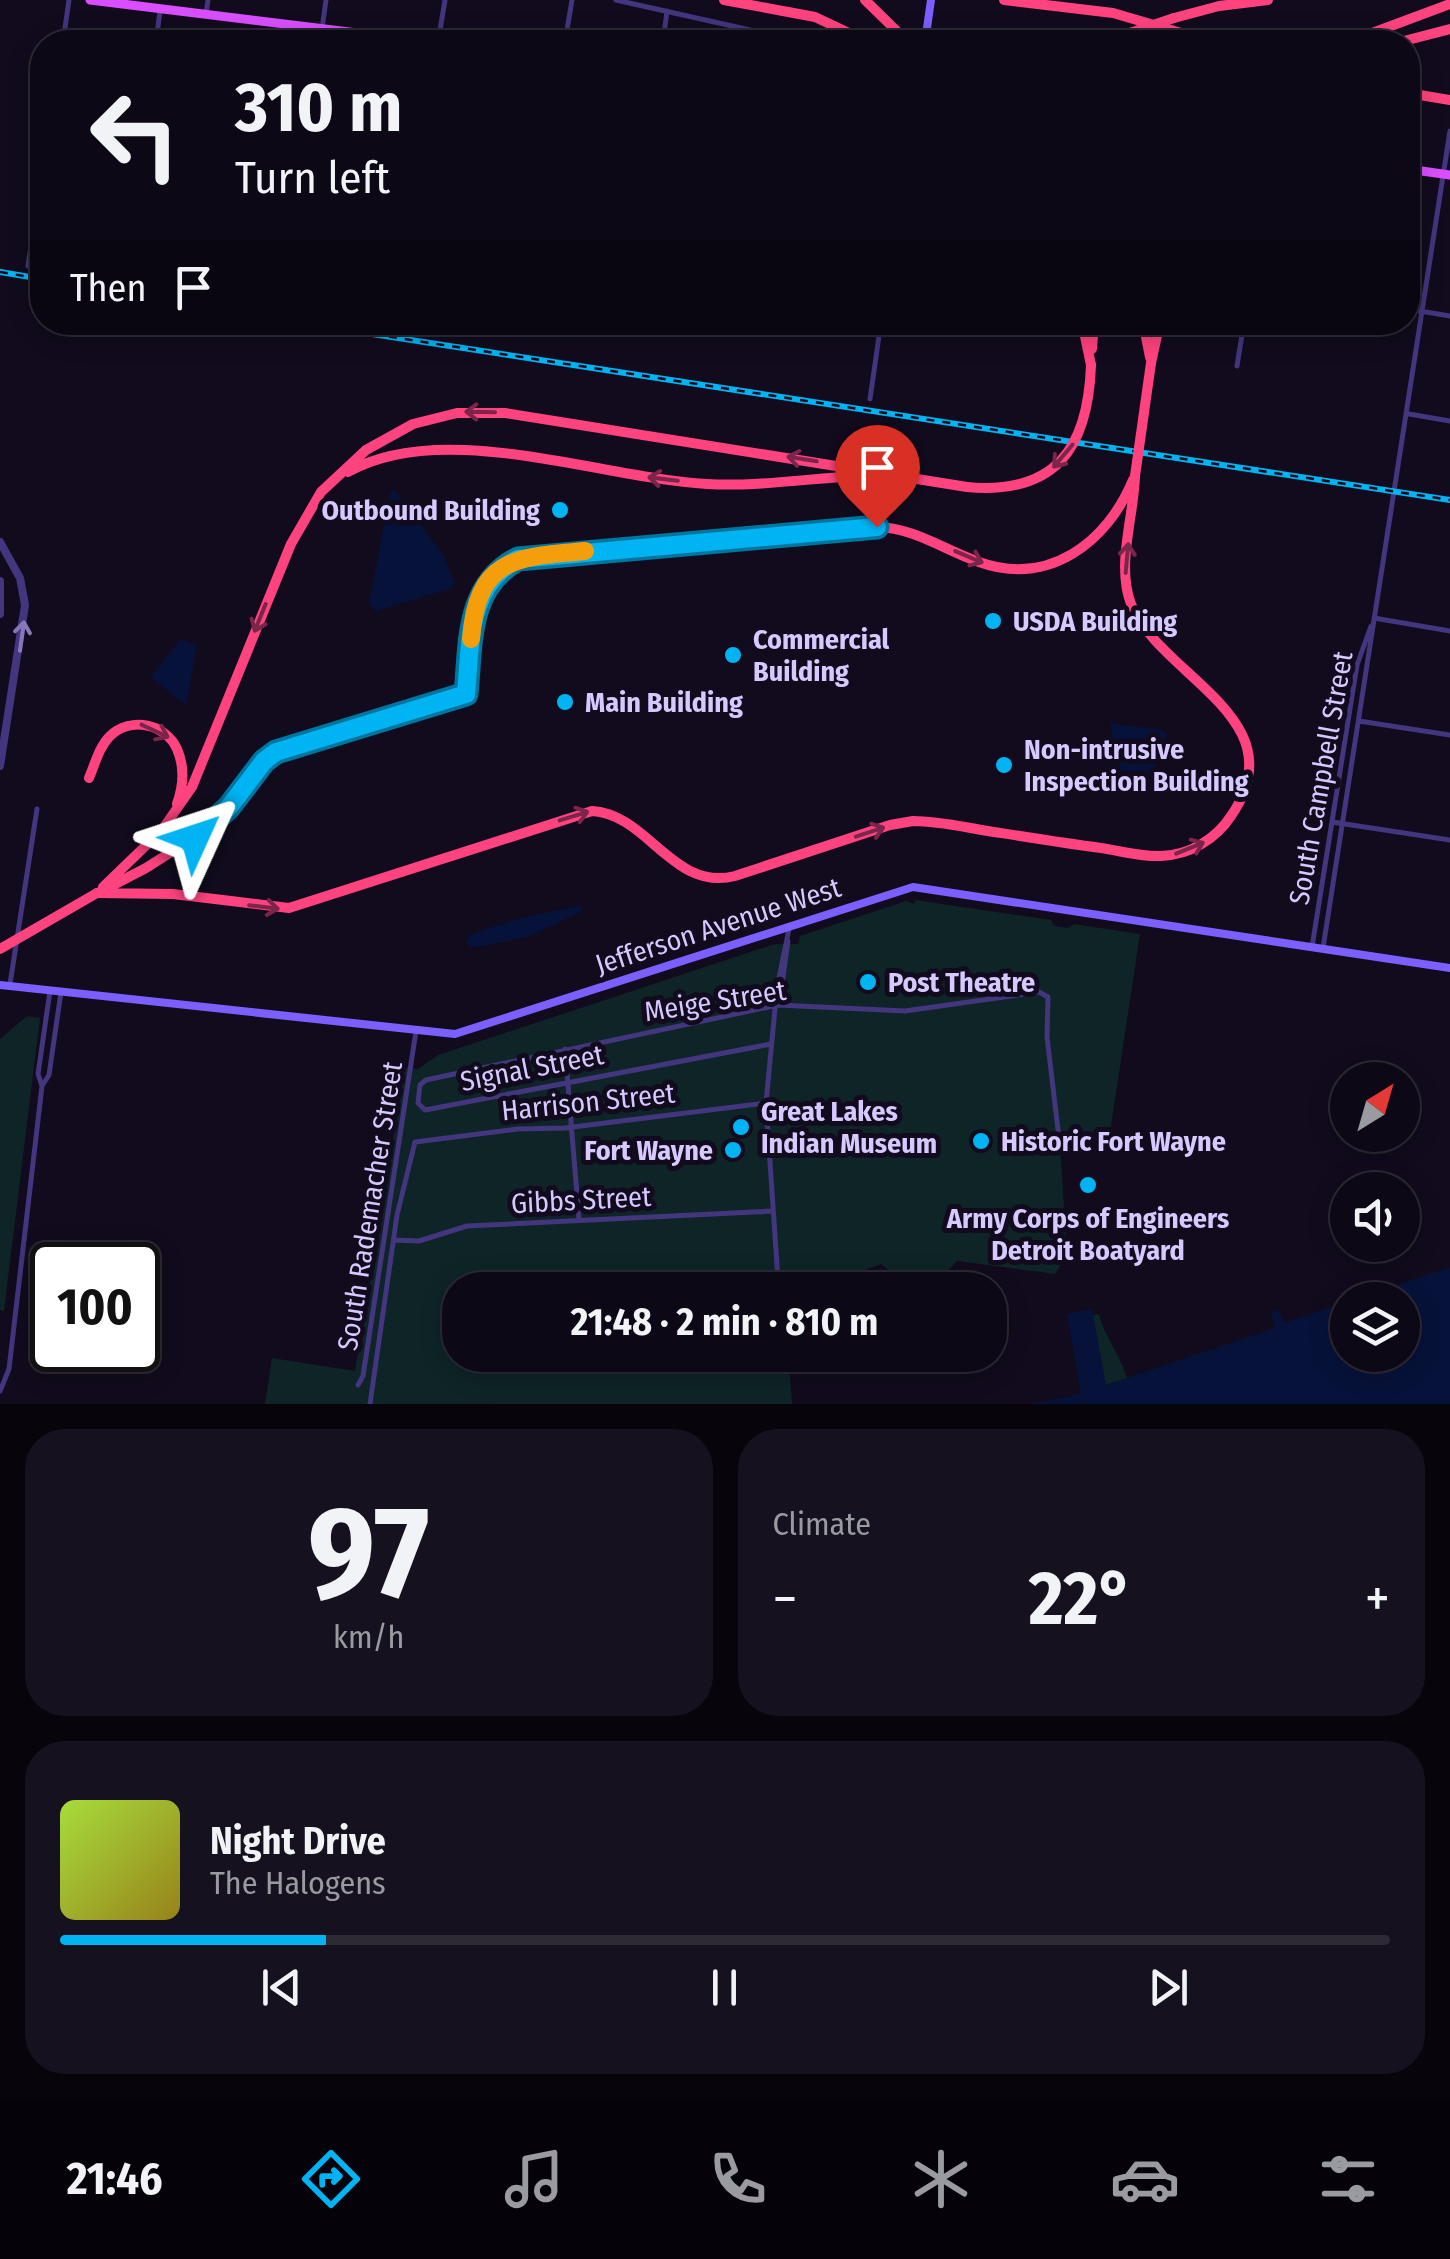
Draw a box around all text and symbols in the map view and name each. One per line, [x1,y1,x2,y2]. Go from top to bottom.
text: 310 m [235,66,403,150]
icon: left [70,70,200,200]
text: Turn left [235,151,390,205]
icon: arrive [166,260,221,315]
text: Then [70,265,146,311]
one-way arrow [465,403,497,422]
pin [835,425,920,528]
icon: arrive [850,440,905,495]
one-way arrow [1052,442,1074,468]
one-way arrow [786,450,818,468]
one-way arrow [647,470,679,488]
place label: Outbound Building [321,494,540,527]
marker: Outbound Building [549,499,571,521]
one-way arrow [1118,543,1137,575]
one-way arrow [953,549,984,567]
one-way arrow [250,602,268,633]
place label: USDA Building [1013,605,1177,638]
marker: USDA Building [982,610,1004,632]
one-way arrow [14,620,32,652]
place label: Commercial Building [753,623,890,688]
marker: Commercial Building [722,644,744,666]
street label: South Campbell Street [1282,648,1360,907]
place label: Main Building [585,686,743,719]
marker: Main Building [554,691,576,713]
one-way arrow [139,723,169,742]
place label: Non-intrusive Inspection Building [1024,733,1249,798]
marker: Non-intrusive Inspection Building [993,754,1015,776]
position arrow [143,786,247,890]
one-way arrow [558,806,589,824]
one-way arrow [854,821,886,839]
one-way arrow [1174,837,1205,855]
street label: Jefferson Avenue West [591,871,846,981]
one-way arrow [247,898,279,916]
place label: Post Theatre [888,966,1035,999]
marker: Post Theatre [857,971,879,993]
street label: Meige Street [642,973,789,1028]
street label: Signal Street [458,1038,607,1098]
street label: South Rademacher Street [331,1058,409,1353]
north arrow [1330,1062,1420,1152]
map controls [1330,1062,1420,1372]
street label: Harrison Street [500,1076,677,1128]
place label: Great Lakes Indian Museum [761,1095,937,1160]
marker: Great Lakes Indian Museum [730,1116,752,1138]
place label: Historic Fort Wayne [1001,1125,1226,1158]
marker: Historic Fort Wayne [970,1130,992,1152]
place label: Fort Wayne [584,1134,713,1167]
marker: Fort Wayne [722,1139,744,1161]
button: sound [1330,1172,1420,1262]
marker: Army Corps of Engineers Detroit Boatyard [1077,1174,1099,1196]
street label: Gibbs Street [510,1180,653,1220]
place label: Army Corps of Engineers Detroit Boatyard [946,1202,1229,1267]
speed limit sign: 100 [30,1242,160,1372]
button: layers [1330,1282,1420,1372]
text: 21:48 · 2 min · 810 m [571,1299,878,1345]
text: 97 [308,1475,429,1631]
text: Climate [773,1505,871,1543]
text: 22° [1029,1554,1133,1644]
text: − [773,1566,797,1632]
text: + [1365,1566,1390,1632]
text: km/h [333,1618,404,1656]
text: Night Drive [210,1818,386,1864]
text: The Halogens [210,1864,386,1902]
icon: previous [254,1960,309,2015]
icon: pause [697,1960,752,2015]
icon: next [1141,1960,1196,2015]
icon: directions [296,2144,366,2214]
icon: music [499,2144,569,2214]
icon: phone [703,2144,773,2214]
icon: climate [906,2144,976,2214]
icon: car [1110,2144,1180,2214]
icon: filters [1313,2144,1383,2214]
text: 21:46 [67,2152,163,2206]

